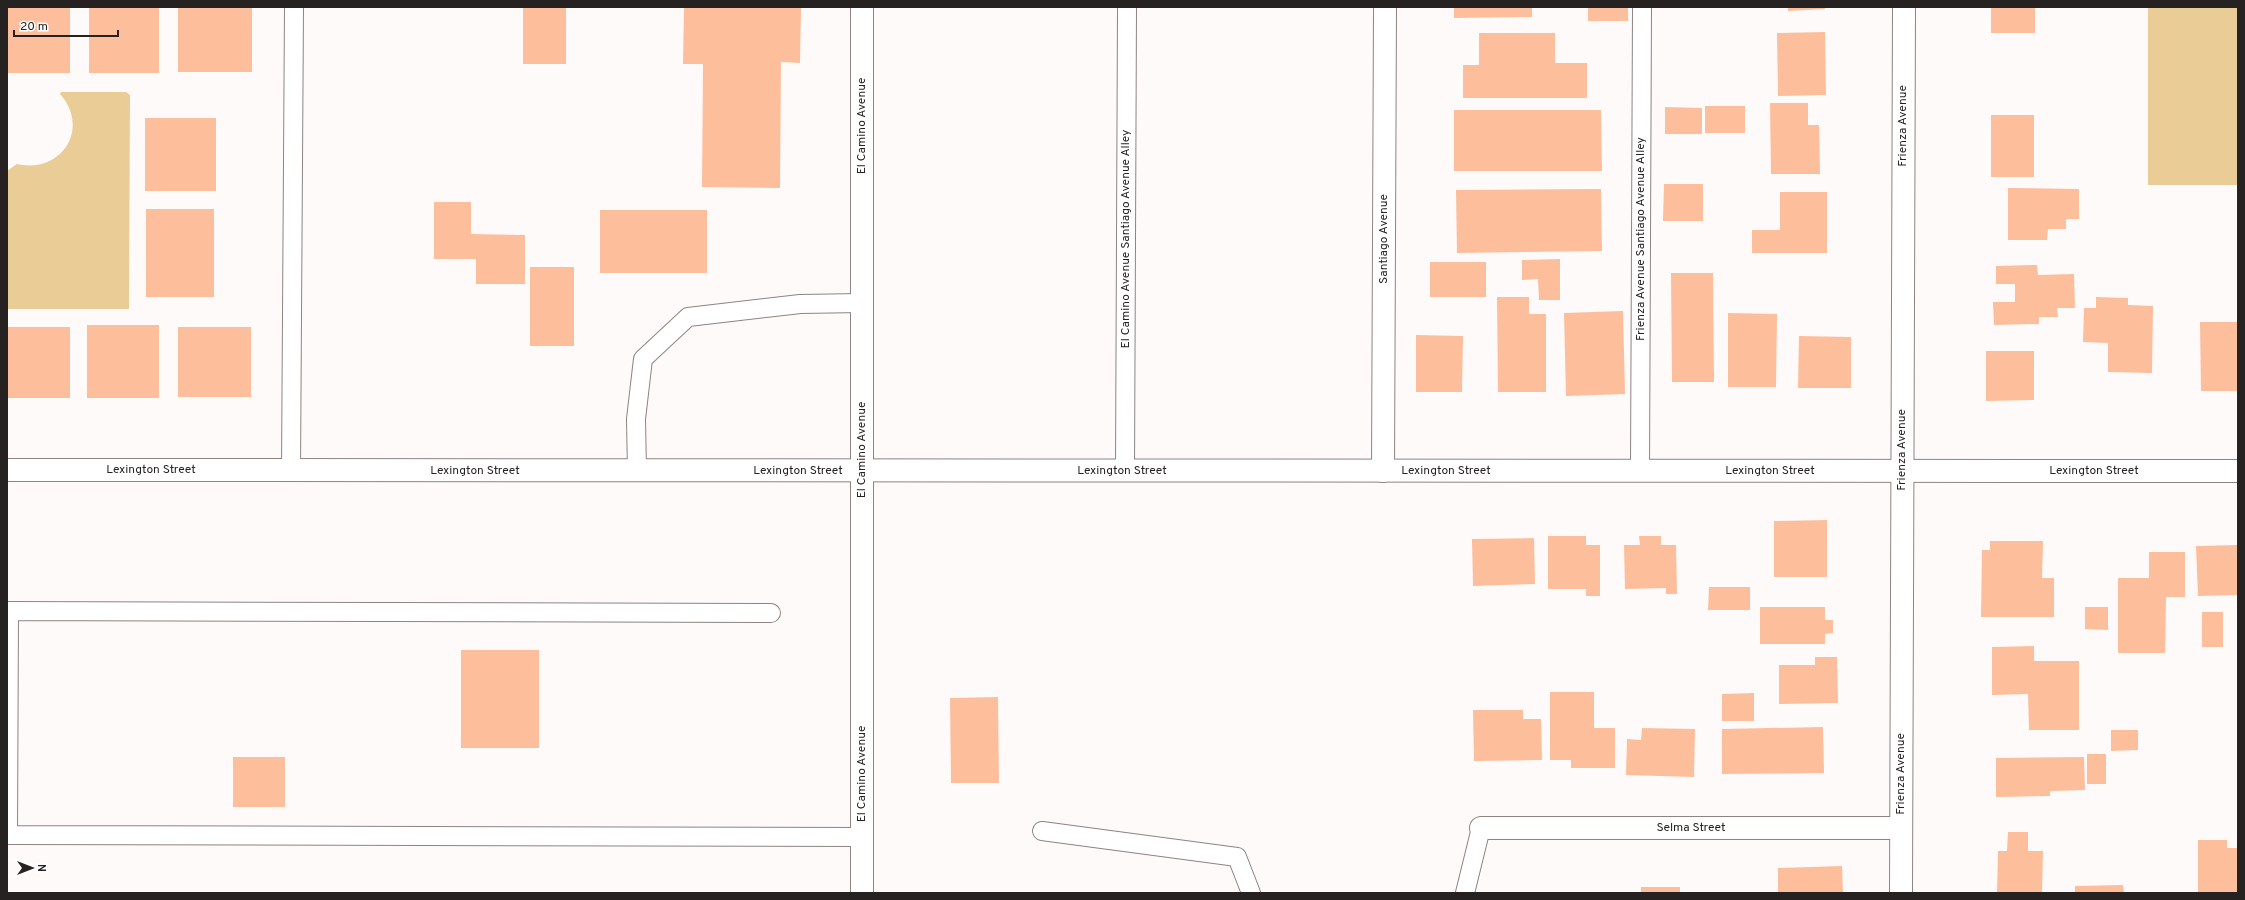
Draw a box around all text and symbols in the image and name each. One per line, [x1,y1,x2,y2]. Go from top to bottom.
scale bar [14,12,118,38]
text: 20 m [20,19,48,35]
street label: El Camino Avenue [854,78,870,174]
street label: Frienza Avenue [1895,85,1911,167]
street label: El Camino Avenue Santiago Avenue Alley [1118,130,1134,348]
street label: Frienza Avenue Santiago Avenue Alley [1633,137,1649,341]
street label: Santiago Avenue [1376,194,1392,284]
street label: El Camino Avenue [854,402,870,498]
street label: Frienza Avenue [1894,409,1910,491]
street label: Lexington Street [106,462,196,478]
street label: Lexington Street [430,463,520,479]
street label: Lexington Street [753,463,843,479]
street label: Lexington Street [1077,463,1167,479]
street label: Lexington Street [1401,463,1491,479]
street label: Lexington Street [1725,463,1815,479]
street label: Lexington Street [2049,463,2139,479]
street label: El Camino Avenue [854,726,870,822]
street label: Frienza Avenue [1893,733,1909,815]
street label: Selma Street [1657,820,1725,836]
north arrow [12,848,52,888]
text: N [34,864,48,872]

